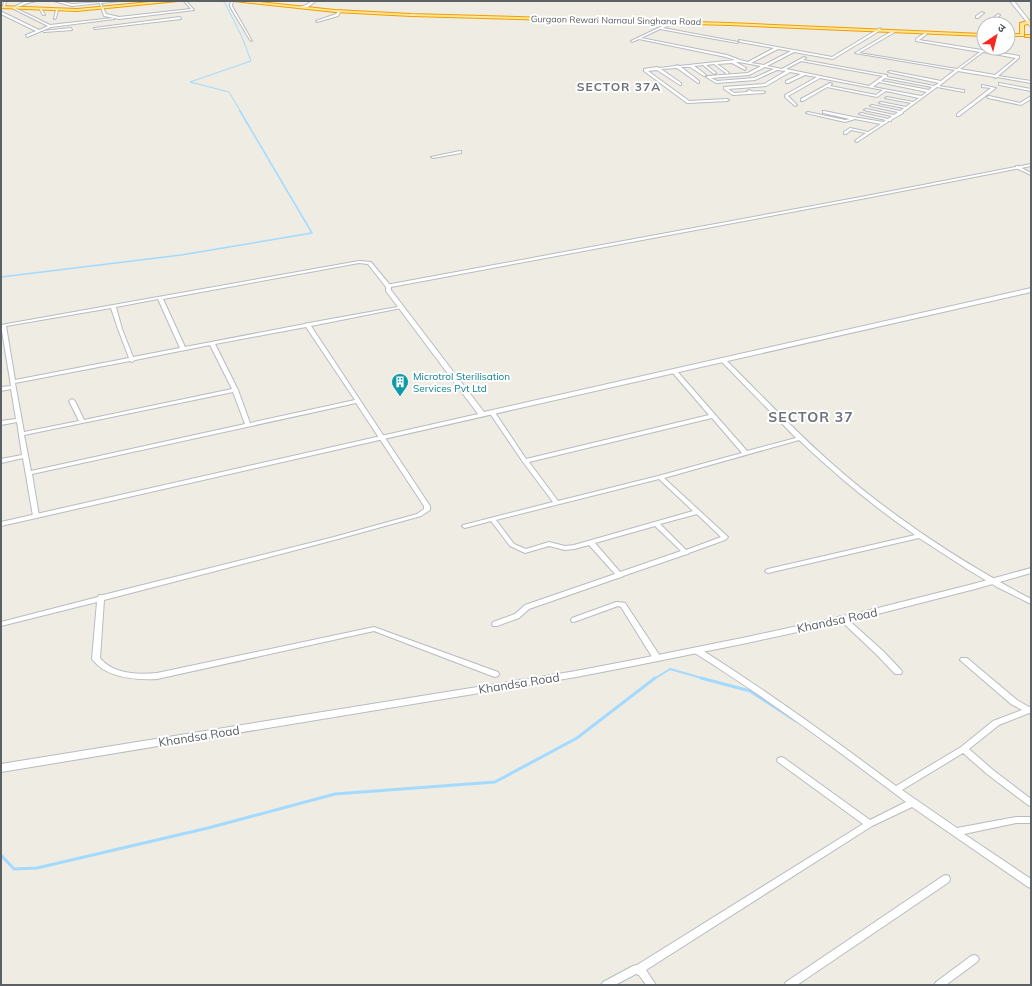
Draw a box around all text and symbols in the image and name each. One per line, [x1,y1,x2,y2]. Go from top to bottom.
street label: Gurgaon Rewari Narnaul Singhana Road [531,13,701,27]
north arrow [976,16,1016,56]
text: उ [995,20,1009,36]
district label: SECTOR 37A [577,79,661,94]
place label: Microtrol Sterilisation Services Pvt Ltd [413,370,510,395]
building icon: Microtrol Sterilisation Services Pvt Ltd [390,372,410,397]
district label: SECTOR 37 [768,408,854,426]
street label: Khandsa Road [795,604,879,636]
street label: Khandsa Road [477,669,561,697]
street label: Khandsa Road [157,722,241,750]

